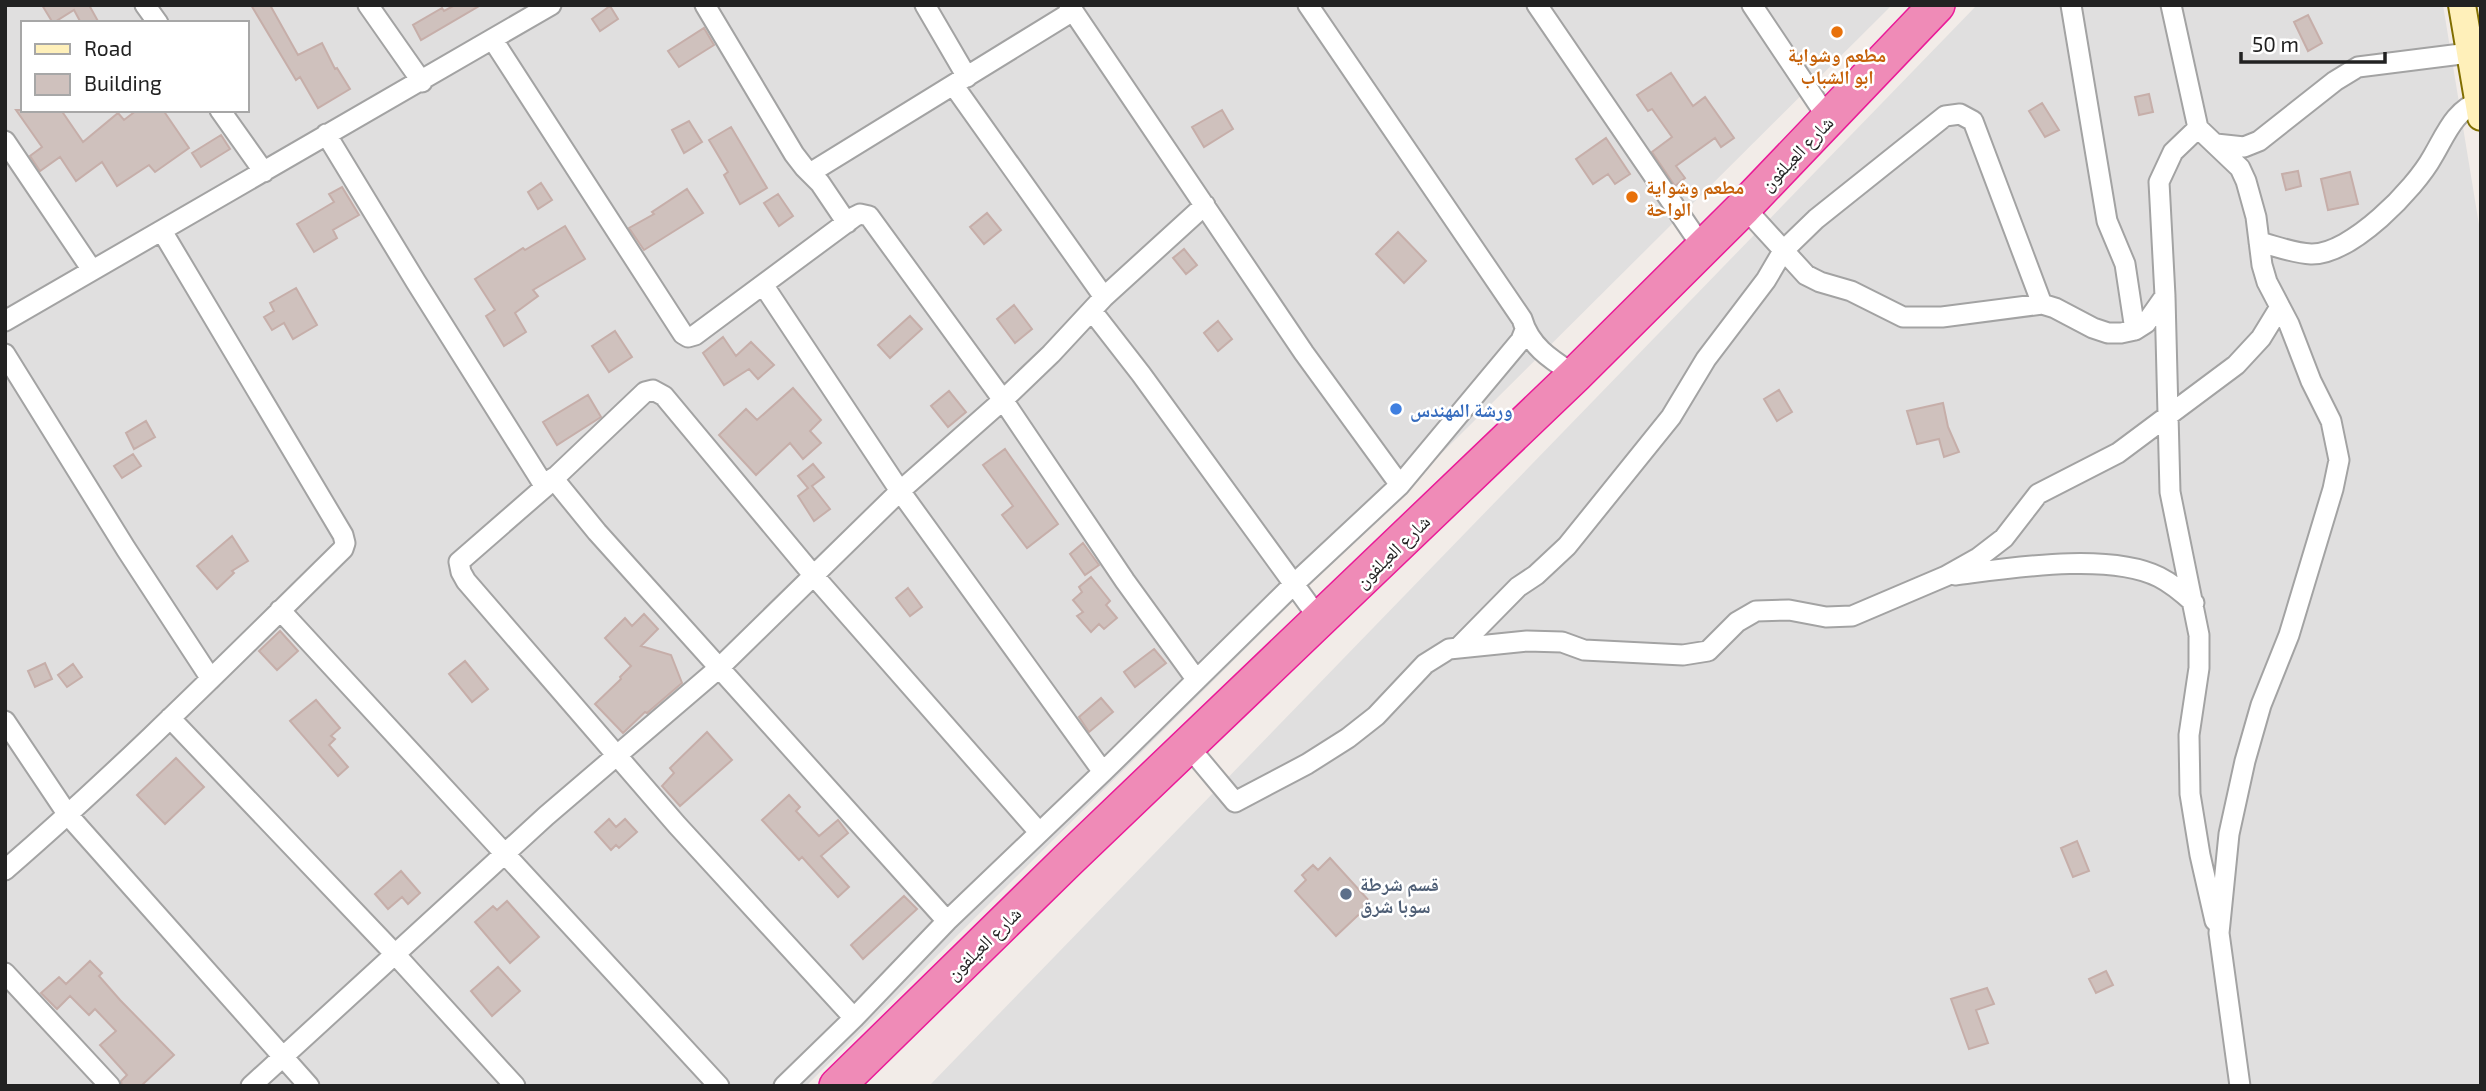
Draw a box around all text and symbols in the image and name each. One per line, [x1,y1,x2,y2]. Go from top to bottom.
legend [21,21,248,112]
scale bar [2241,21,2384,65]
marker: مطعم وشواية ابو الشباب [1829,24,1845,40]
text: 50 m [2252,31,2299,56]
text: Road [84,35,132,60]
place label: مطعم وشواية ابو الشباب [1788,43,1886,88]
text: Building [84,70,162,95]
street label: شارع العيلفون [1755,111,1838,196]
place label: مطعم وشواية الواحة [1646,175,1744,220]
marker: مطعم وشواية الواحة [1624,189,1640,205]
place label: ورشة المهندس [1410,398,1513,422]
marker: ورشة المهندس [1388,401,1404,417]
street label: شارع العيلفون [1350,510,1435,593]
place label: قسم شرطة سوبا شرق [1360,872,1439,918]
marker: قسم شرطة سوبا شرق [1338,886,1354,902]
street label: شارع العيلفون [941,902,1026,985]

